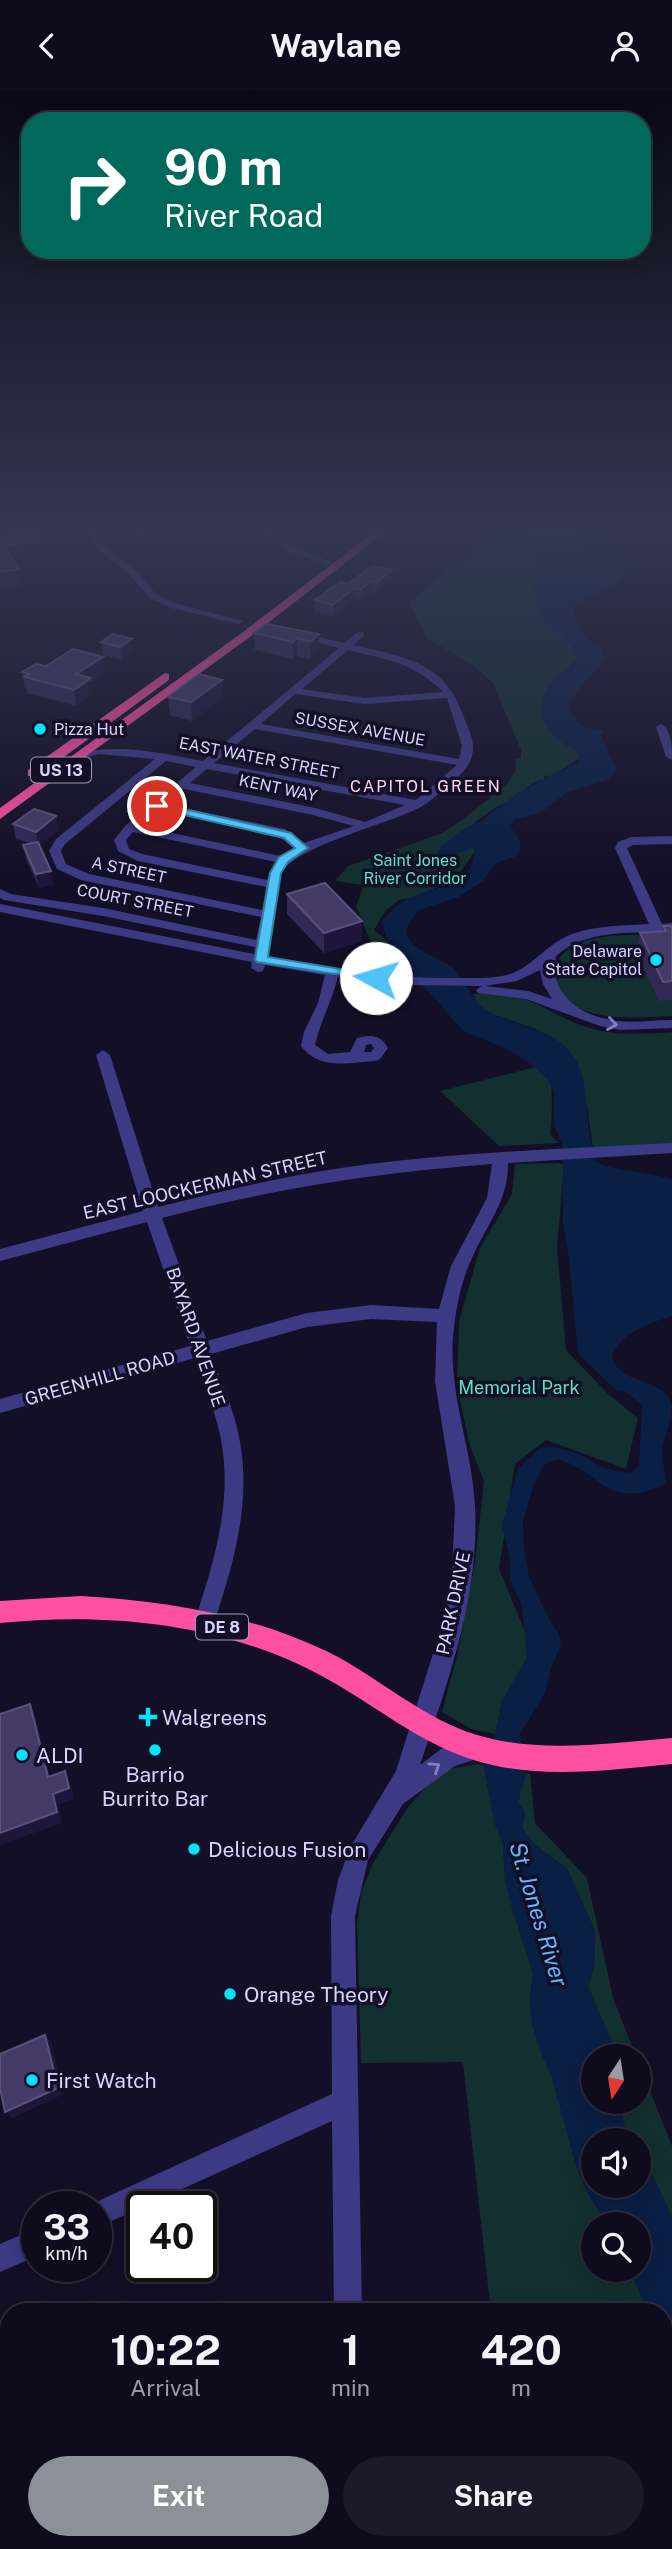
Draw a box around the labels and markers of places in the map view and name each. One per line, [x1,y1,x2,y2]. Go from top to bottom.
place label: Pizza Hut [54,720,124,739]
marker: Pizza Hut [32,721,48,737]
pin [127,776,187,836]
place label: Delaware State Capitol [545,942,642,979]
marker: Delaware State Capitol [648,952,664,968]
place label: Walgreens [162,1705,267,1730]
marker: Walgreens [140,1709,156,1725]
marker: Barrio Burrito Bar [147,1742,163,1758]
place label: ALDI [36,1743,84,1768]
marker: ALDI [14,1747,30,1763]
place label: Barrio Burrito Bar [102,1762,208,1811]
place label: Delicious Fusion [208,1837,366,1862]
marker: Delicious Fusion [186,1841,202,1857]
place label: Orange Theory [244,1982,388,2007]
marker: Orange Theory [222,1986,238,2002]
place label: First Watch [46,2068,157,2093]
marker: First Watch [24,2072,40,2088]

